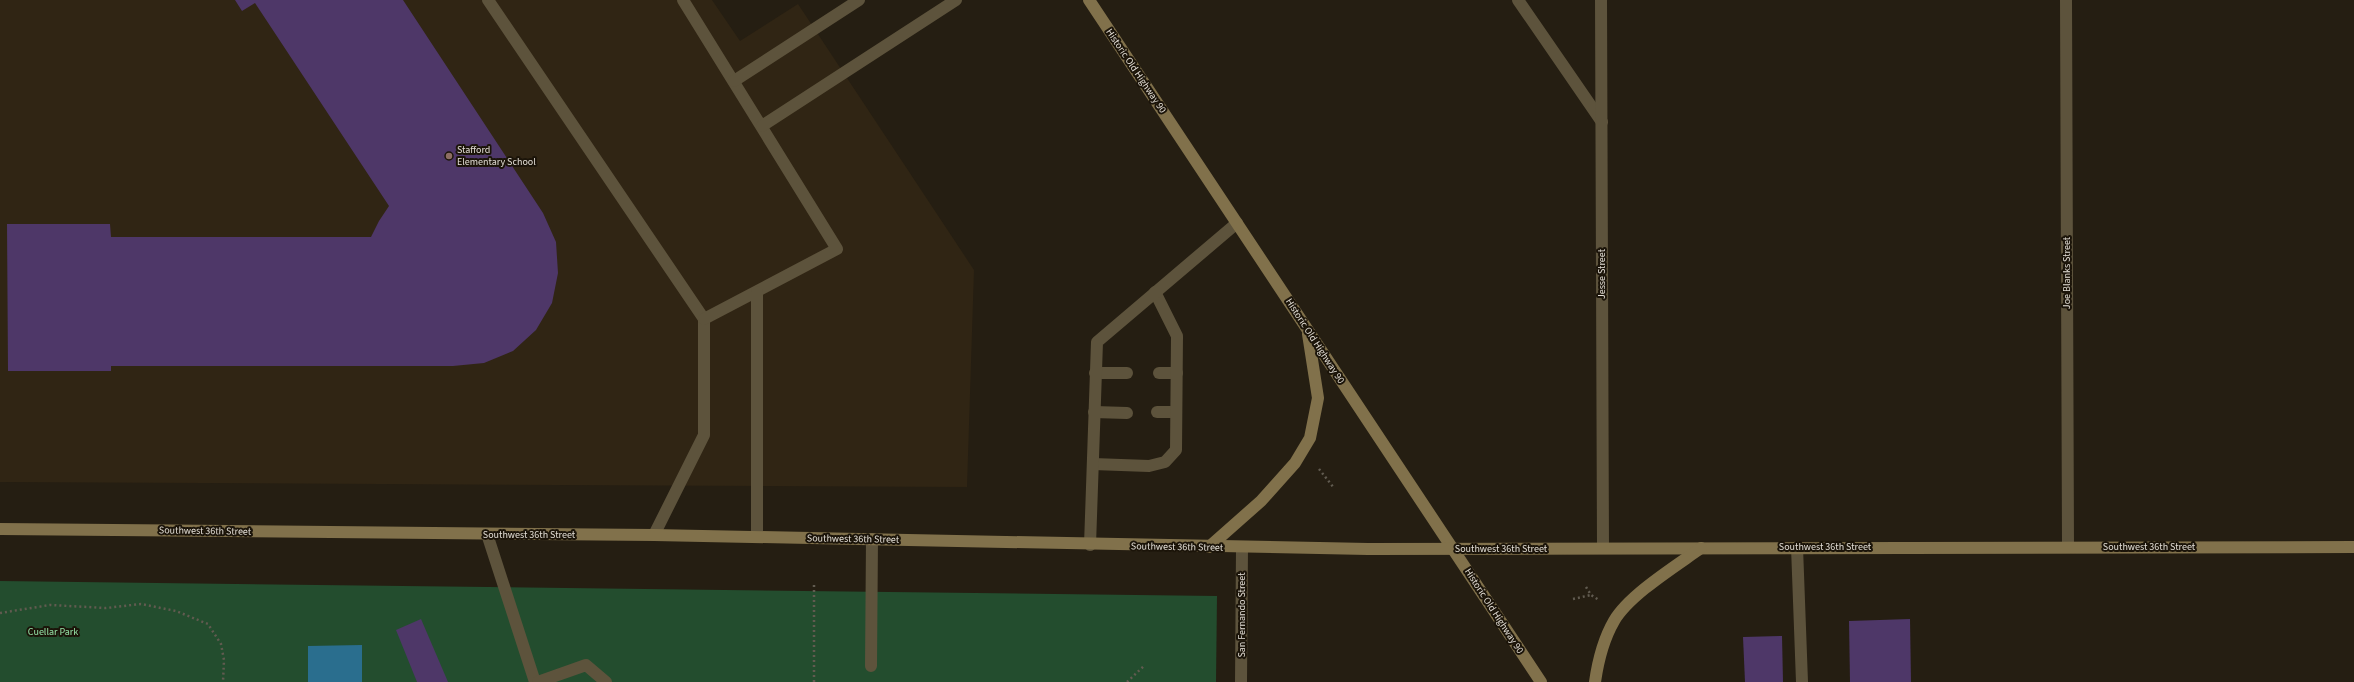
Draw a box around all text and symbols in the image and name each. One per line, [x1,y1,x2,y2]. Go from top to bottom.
street label: Historic Old Highway 90 [1102,26,1170,116]
place label: Stafford Elementary School [457,143,536,169]
marker: Stafford Elementary School [444,151,454,161]
street label: Joe Blanks Street [2060,236,2074,309]
street label: Jesse Street [1595,248,1609,299]
street label: Historic Old Highway 90 [1282,296,1348,386]
street label: Southwest 36th Street [159,523,252,539]
street label: Southwest 36th Street [483,528,576,542]
street label: Southwest 36th Street [807,531,900,547]
street label: Southwest 36th Street [1131,539,1224,555]
street label: Southwest 36th Street [1779,540,1872,554]
street label: Southwest 36th Street [2103,540,2196,554]
street label: Southwest 36th Street [1455,542,1548,556]
street label: Historic Old Highway 90 [1461,566,1527,656]
street label: San Fernando Street [1235,572,1249,658]
park label: Cuellar Park [28,625,78,639]

